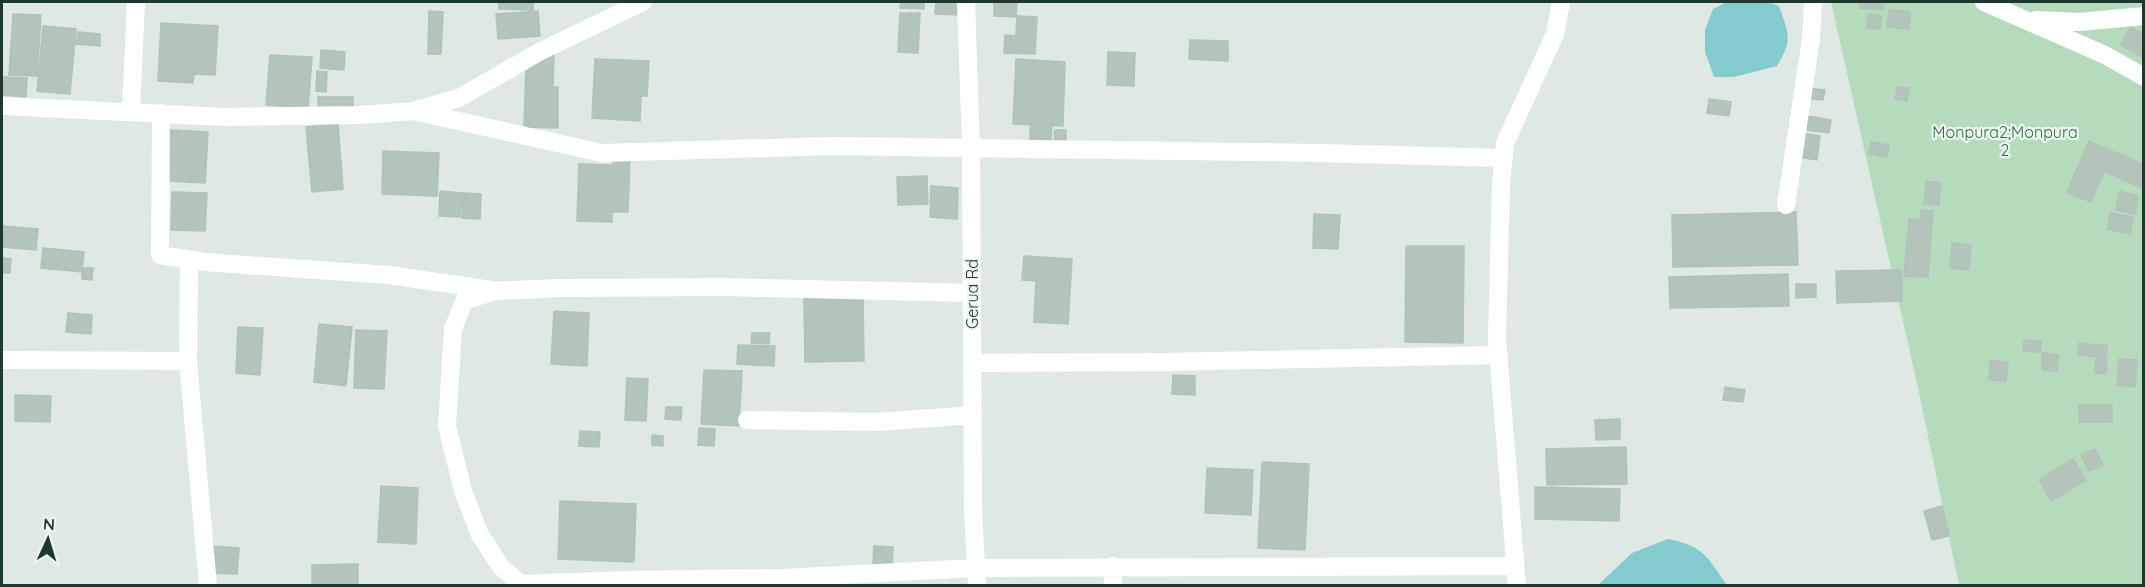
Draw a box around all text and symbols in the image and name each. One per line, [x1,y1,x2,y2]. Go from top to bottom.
park label: Monpura2;Monpura 2 [1932,122,2078,160]
street label: Gerua Rd [962,259,982,329]
north arrow [18,509,78,569]
text: N [42,514,56,534]

